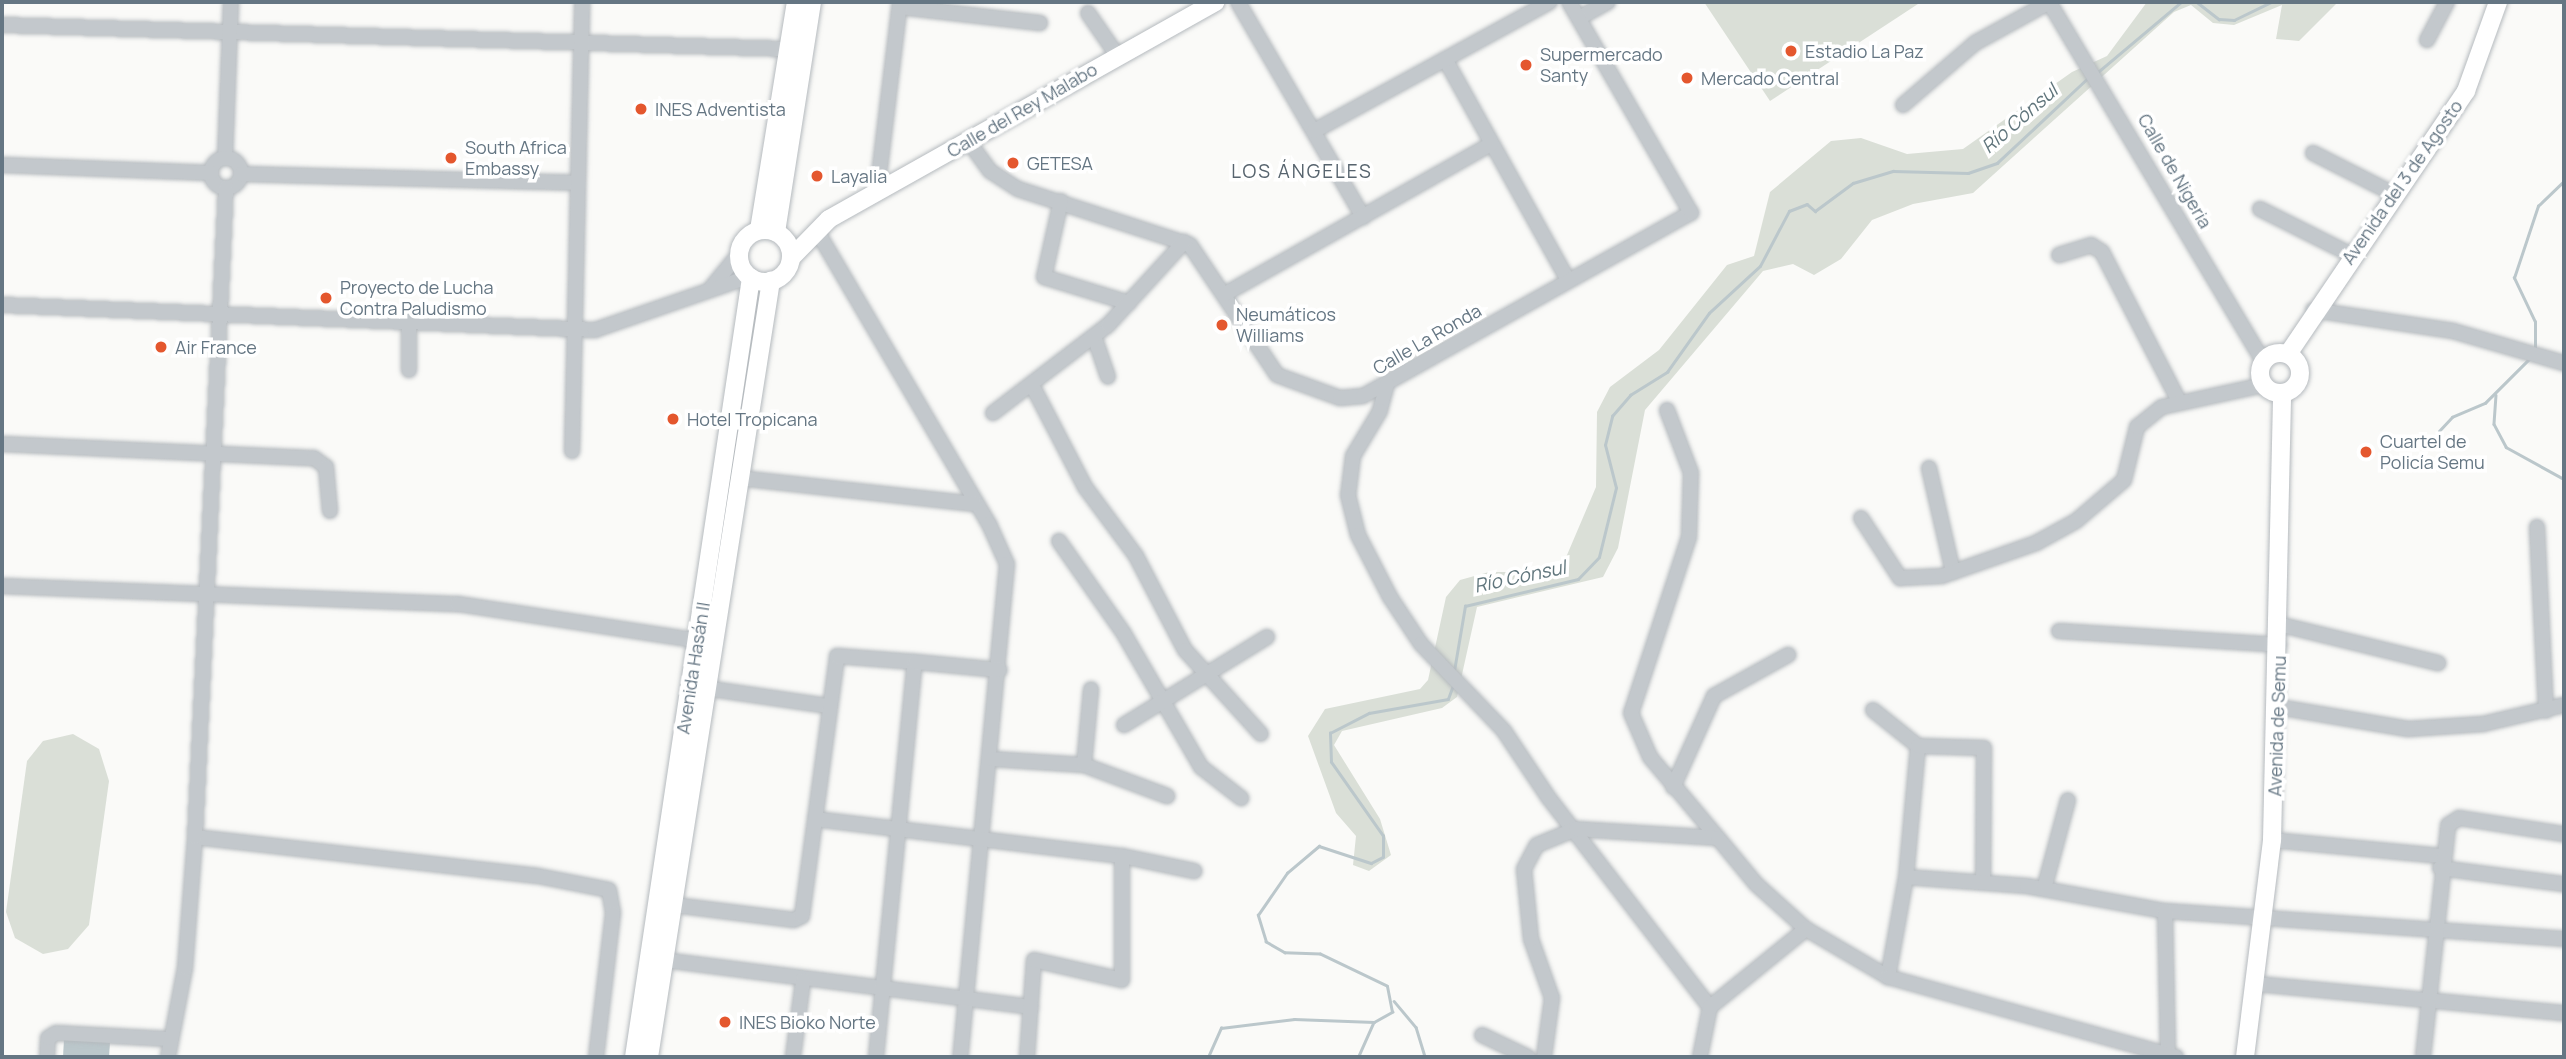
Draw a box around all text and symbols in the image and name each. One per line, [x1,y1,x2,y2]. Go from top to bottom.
place label: Estadio La Paz [1805,40,1924,62]
marker: Estadio La Paz [1783,43,1799,59]
place label: Supermercado Santy [1540,44,1663,86]
marker: Supermercado Santy [1518,57,1534,73]
street label: Calle del Rey Malabo [943,58,1101,162]
place label: Mercado Central [1701,67,1839,89]
marker: Mercado Central [1679,70,1695,86]
water label: Río Cónsul [1977,80,2063,158]
street label: Avenida del 3 de Agosto [2337,96,2467,268]
place label: INES Adventista [655,98,786,120]
marker: INES Adventista [633,101,649,117]
street label: Calle de Nigeria [2134,110,2216,232]
place label: South Africa Embassy [465,137,567,180]
marker: South Africa Embassy [443,150,459,166]
place label: GETESA [1027,152,1093,174]
marker: GETESA [1005,155,1021,171]
district label: LOS ÁNGELES [1233,161,1371,183]
place label: Layalia [831,165,887,187]
marker: Layalia [809,168,825,184]
place label: Proyecto de Lucha Contra Paludismo [340,277,494,320]
marker: Proyecto de Lucha Contra Paludismo [318,290,334,306]
street label: Calle La Ronda [1369,299,1485,379]
place label: Neumáticos Williams [1236,304,1336,346]
marker: Neumáticos Williams [1214,317,1230,333]
place label: Air France [175,336,257,358]
marker: Air France [153,339,169,355]
place label: Hotel Tropicana [687,408,817,430]
marker: Hotel Tropicana [665,411,681,427]
place label: Cuartel de Policía Semu [2380,431,2485,474]
marker: Cuartel de Policía Semu [2358,444,2374,460]
water label: Río Cónsul [1472,556,1568,598]
street label: Avenida Hasán II [672,600,714,736]
street label: Avenida de Semu [2264,655,2290,797]
place label: INES Bioko Norte [739,1011,876,1033]
marker: INES Bioko Norte [717,1014,733,1030]

